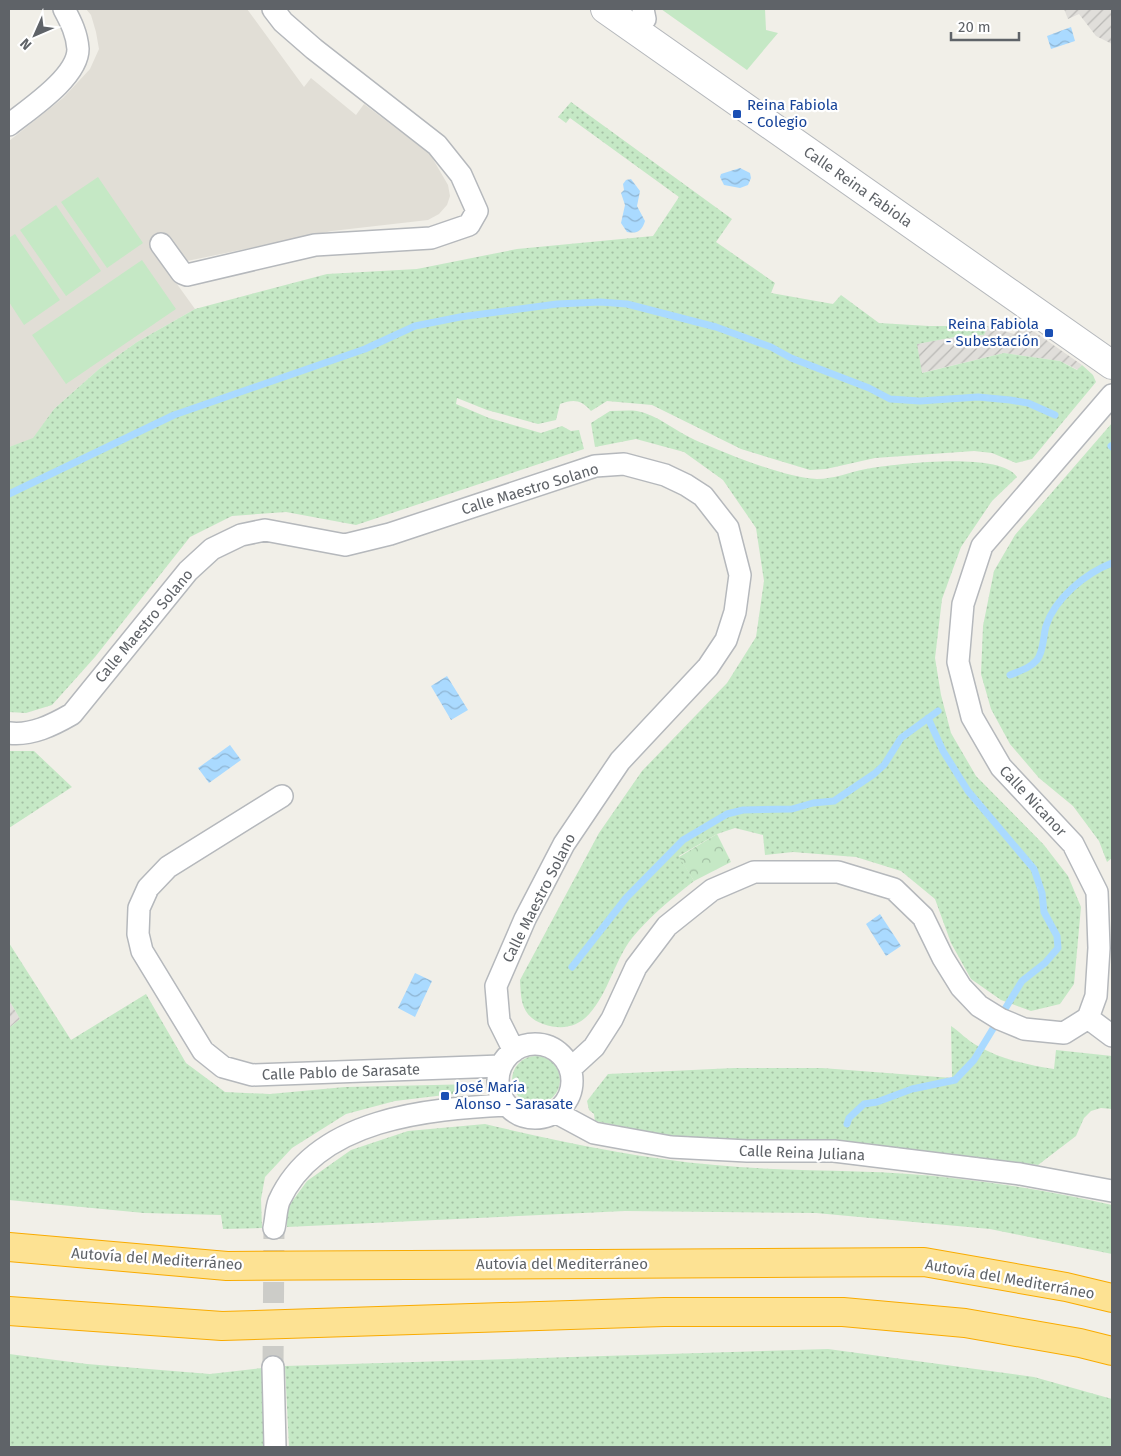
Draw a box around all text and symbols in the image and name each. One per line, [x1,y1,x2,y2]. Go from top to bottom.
north arrow [10,10,60,60]
scale bar [951,10,1018,42]
text: 20 m [958,18,991,36]
text: N [17,35,35,53]
place label: Reina Fabiola - Colegio [747,96,838,131]
marker: Reina Fabiola - Colegio [731,108,743,120]
street label: Calle Reina Fabiola [800,143,916,231]
place label: Reina Fabiola - Subestación [946,315,1039,350]
marker: Reina Fabiola - Subestación [1043,327,1055,339]
street label: Calle Maestro Solano [459,460,601,518]
street label: Calle Maestro Solano [91,566,197,686]
street label: Calle Nicanor [996,762,1070,840]
street label: Calle Maestro Solano [499,830,579,966]
street label: Calle Pablo de Sarasate [262,1060,420,1084]
place label: José María Alonso - Sarasate [455,1078,573,1113]
marker: José María Alonso - Sarasate [439,1090,451,1102]
street label: Calle Reina Juliana [739,1142,865,1164]
street label: Autovía del Mediterráneo [71,1244,243,1274]
street label: Autovía del Mediterráneo [476,1255,648,1273]
street label: Autovía del Mediterráneo [924,1255,1096,1303]

